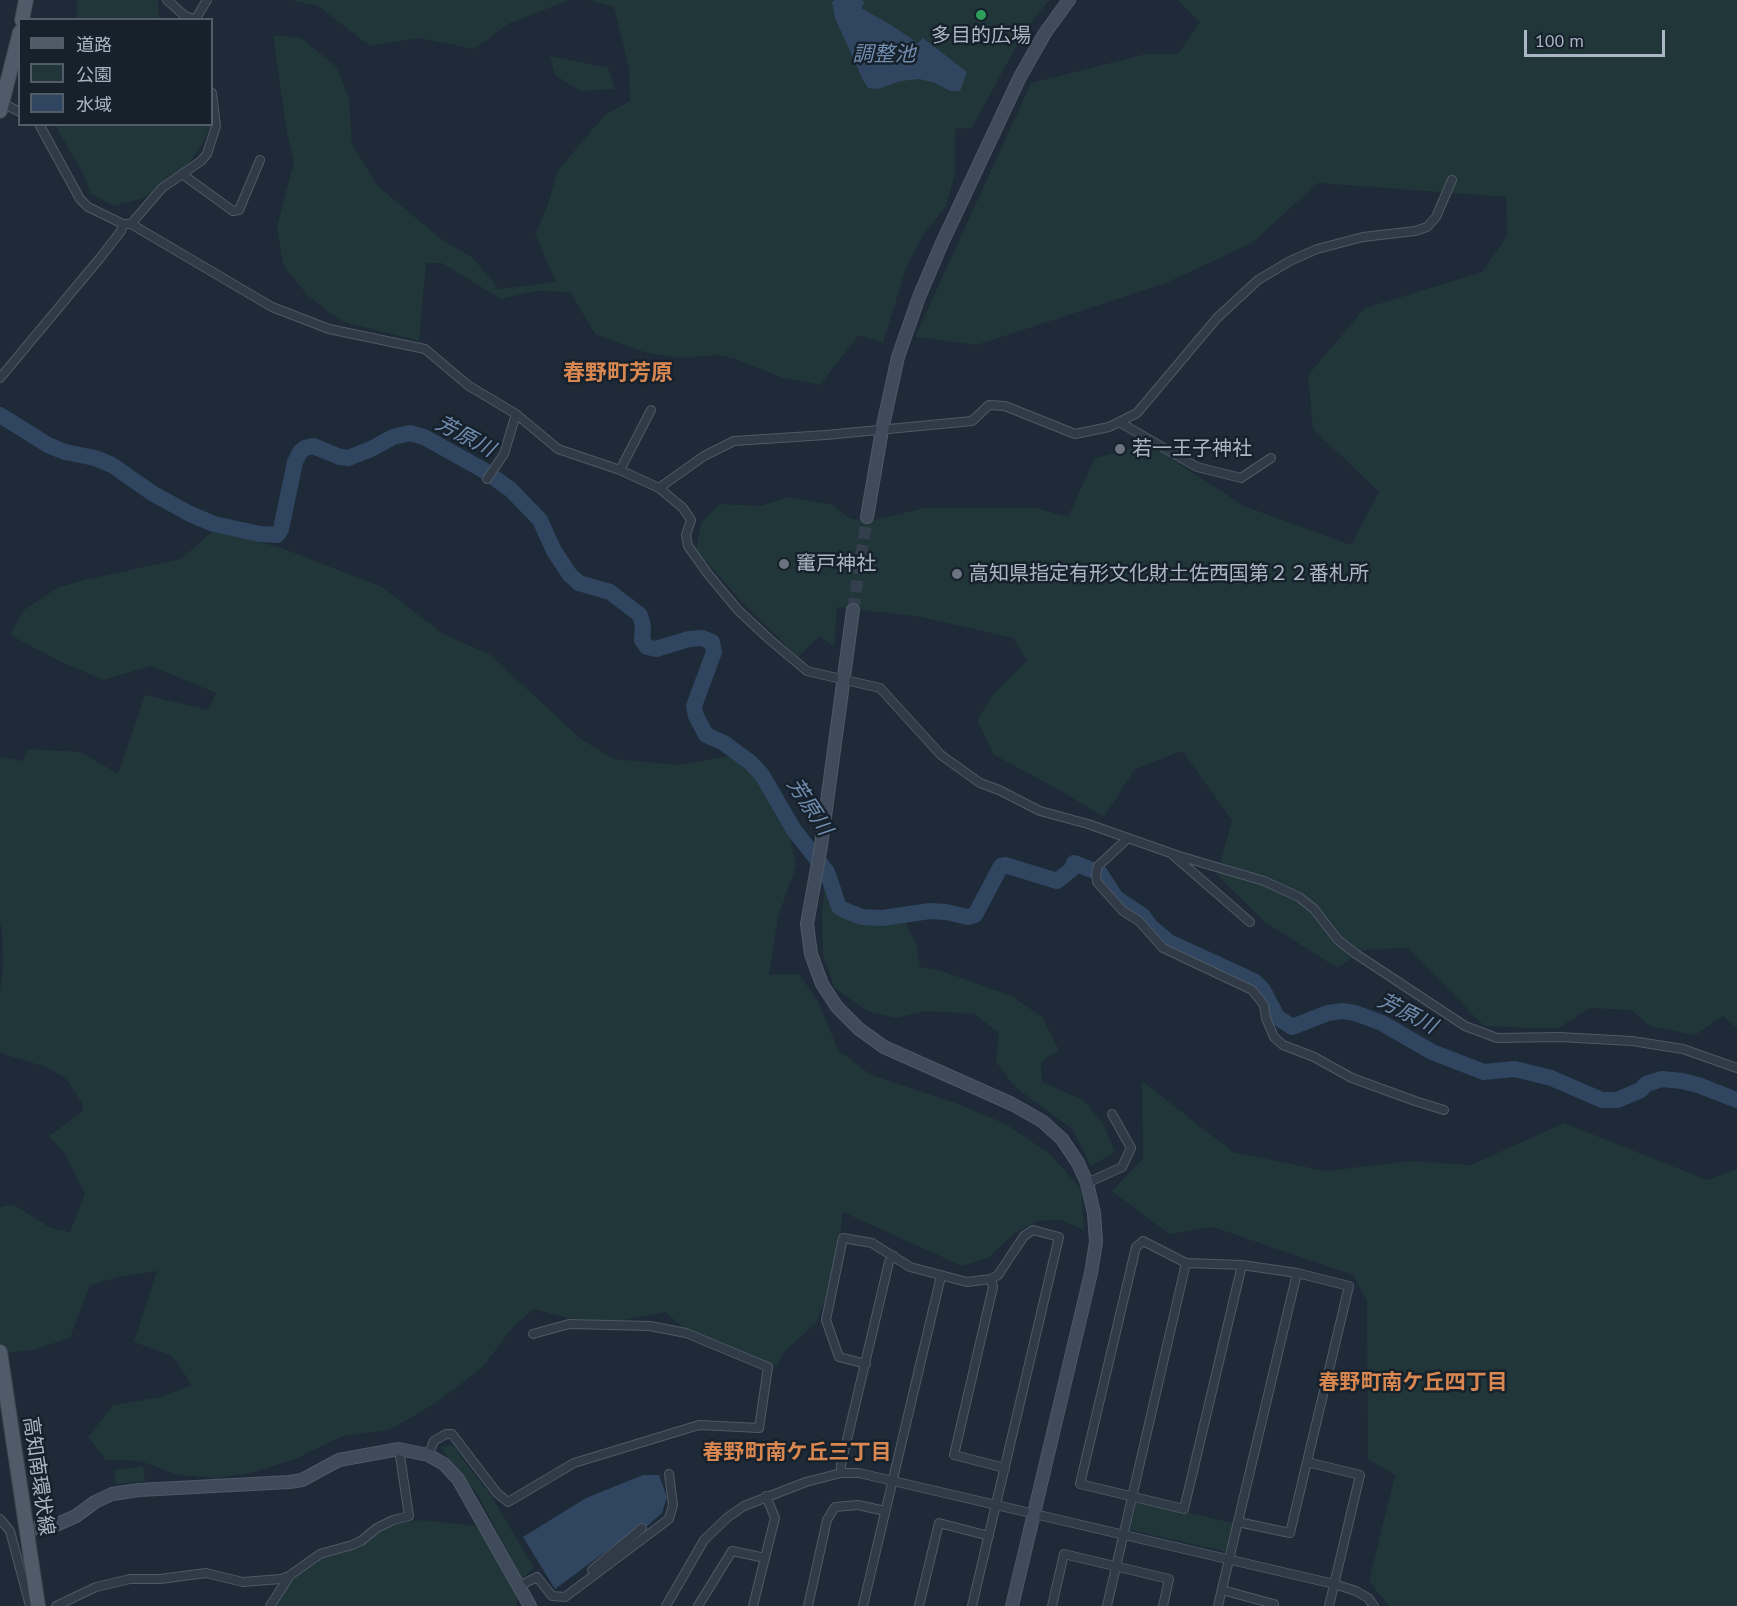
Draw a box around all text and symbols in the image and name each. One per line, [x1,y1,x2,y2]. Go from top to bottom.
marker: 多目的広場 [974,8,988,22]
legend [18,18,213,126]
scale bar [1527,18,1668,56]
place label: 多目的広場 [931,24,1031,48]
text: 100 m [1535,29,1584,52]
text: 道路 [76,33,112,56]
water label: 調整池 [853,42,915,68]
text: 公園 [76,63,112,86]
text: 水域 [76,93,112,116]
district label: 春野町芳原 [563,361,673,387]
water label: 芳原川 [431,411,499,463]
place label: 若一王子神社 [1132,437,1252,461]
marker: 若一王子神社 [1113,442,1127,456]
place label: 竃戸神社 [796,552,876,576]
marker: 竃戸神社 [777,557,791,571]
place label: 高知県指定有形文化財土佐西国第２２番札所 [969,562,1369,586]
marker: 高知県指定有形文化財土佐西国第２２番札所 [950,567,964,581]
water label: 芳原川 [781,774,837,840]
water label: 芳原川 [1373,988,1441,1040]
district label: 春野町南ケ丘四丁目 [1319,1370,1507,1396]
street label: 高知南環状線 [18,1415,58,1537]
district label: 春野町南ケ丘三丁目 [703,1440,891,1466]

